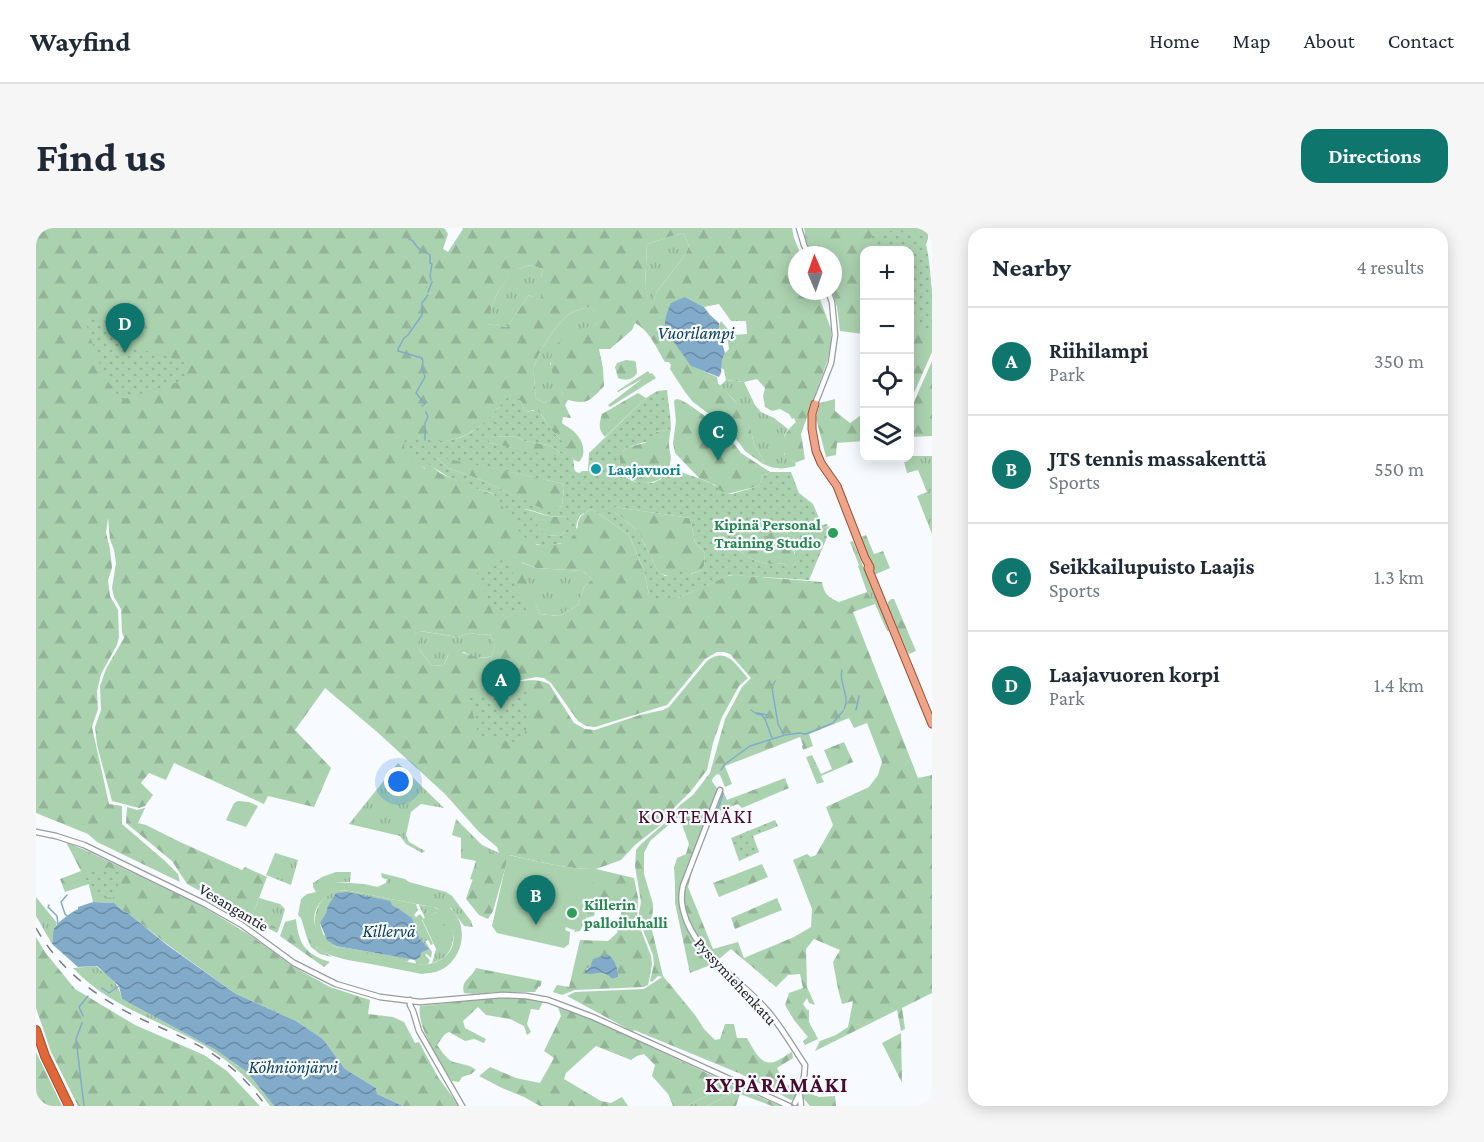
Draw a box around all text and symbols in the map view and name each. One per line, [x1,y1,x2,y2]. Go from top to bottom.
text: Wayfind [30,26,131,57]
text: Home [1149,29,1199,53]
text: Map [1232,29,1271,53]
text: About [1304,29,1355,53]
text: Contact [1388,29,1454,53]
button: Directions [1301,129,1448,183]
text: Find us [36,133,166,180]
north arrow [788,246,842,300]
map controls [860,246,914,462]
button: + [860,246,914,300]
text: Nearby [992,253,1071,282]
text: 4 results [1357,256,1424,278]
button: − [860,300,914,354]
pin: D [106,304,145,353]
water label: Vuorilampi [657,323,735,343]
text: Riihilampi [1049,338,1148,363]
text: A [1006,350,1017,372]
text: 350 m [1374,350,1424,372]
button: locate [860,354,914,408]
text: Park [1049,363,1085,385]
button: layers [860,408,914,462]
pin: C [698,412,738,461]
text: JTS tennis massakenttä [1049,446,1266,471]
text: B [1006,458,1017,480]
text: 550 m [1374,458,1424,480]
place label: Laajavuori [608,461,681,479]
marker: Laajavuori [589,462,603,476]
text: Sports [1049,471,1100,493]
place label: Kipinä Personal Training Studio [714,516,821,551]
marker: Kipinä Personal Training Studio [826,526,840,540]
text: Seikkailupuisto Laajis [1049,554,1254,579]
text: C [1005,566,1018,588]
text: 1.3 km [1374,566,1424,588]
text: Sports [1049,579,1100,601]
pin: A [482,660,520,709]
text: Laajavuoren korpi [1049,662,1220,687]
text: D [1005,674,1018,696]
text: 1.4 km [1374,674,1424,696]
text: Park [1049,687,1085,709]
your location [384,767,413,796]
district label: KORTEMÄKI [638,805,754,827]
pin: B [516,876,556,925]
street label: Vesangantie [195,880,272,936]
place label: Killerin palloiluhalli [584,896,668,931]
marker: Killerin palloiluhalli [565,906,579,920]
water label: Killervä [362,921,416,941]
street label: Pyssymiehenkatu [690,935,780,1029]
water label: Köhniönjärvi [248,1057,338,1078]
district label: KYPÄRÄMÄKI [705,1072,849,1097]

